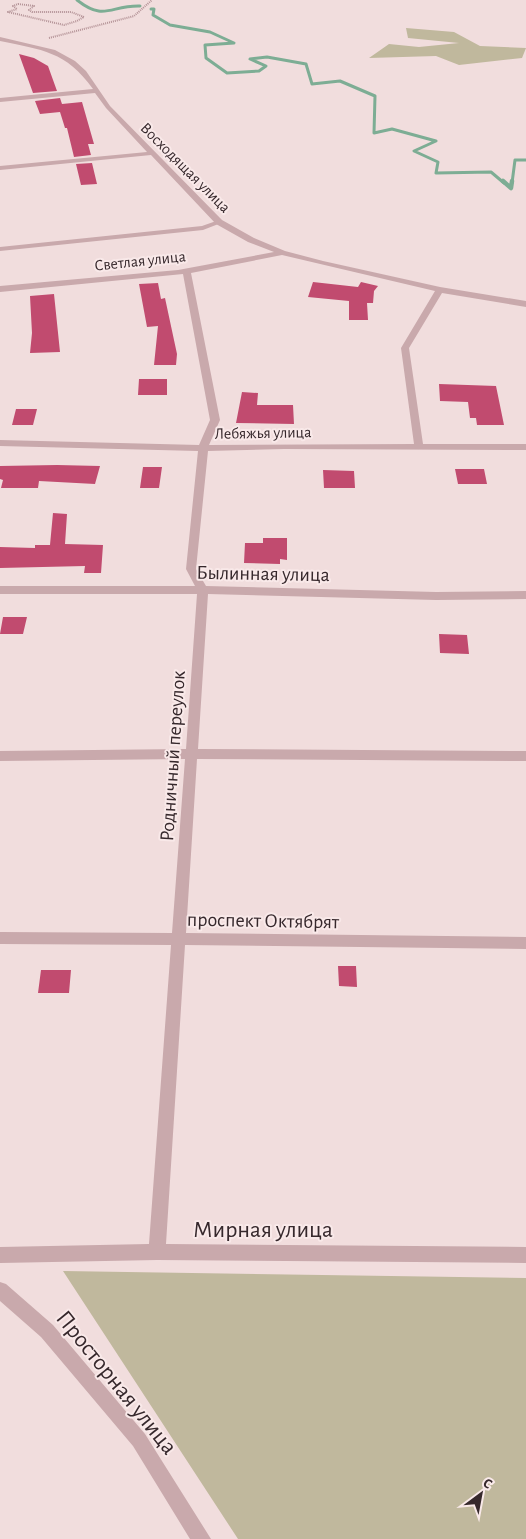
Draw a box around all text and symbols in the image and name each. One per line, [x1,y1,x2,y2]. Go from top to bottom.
street label: Восходящая улица [137,120,233,216]
street label: Светлая улица [94,248,187,275]
street label: Лебяжья улица [215,424,312,443]
street label: Былинная улица [196,563,330,585]
street label: Родничный переулок [157,670,189,842]
street label: проспект Октябрят [187,910,340,932]
street label: Мирная улица [193,1218,333,1242]
street label: Просторная улица [51,1306,181,1459]
north arrow [456,1469,506,1519]
text: С [480,1476,495,1492]

